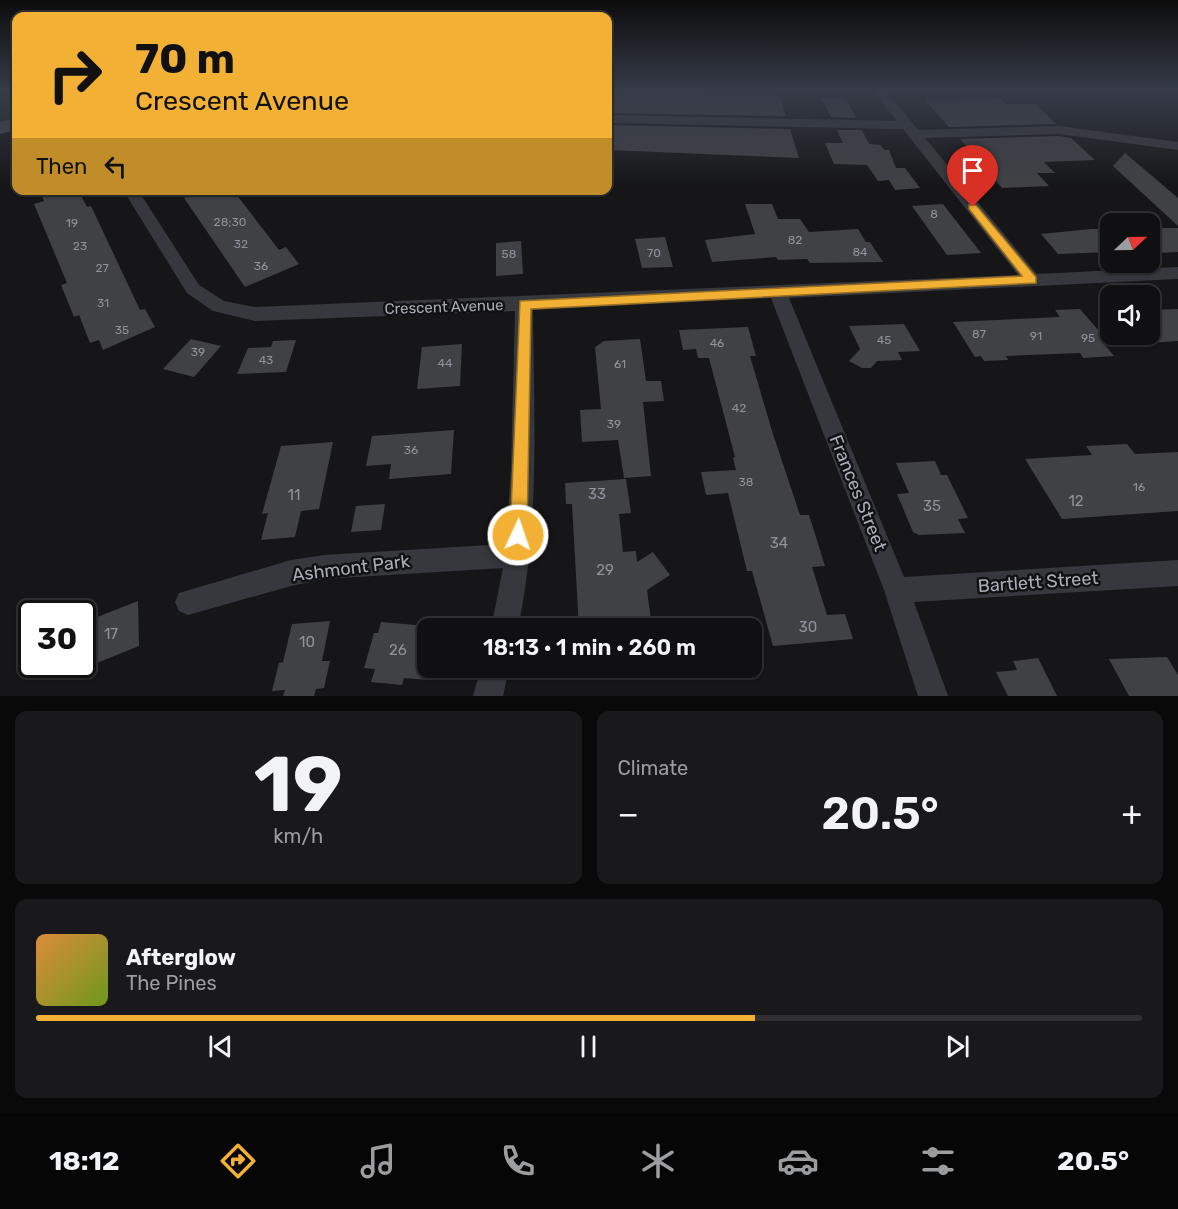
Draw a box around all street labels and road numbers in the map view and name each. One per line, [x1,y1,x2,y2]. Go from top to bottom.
street label: Crescent Avenue [384,296,504,318]
street label: Frances Street [825,432,891,554]
street label: Ashmont Park [291,550,412,586]
street label: Bartlett Street [977,567,1099,597]

